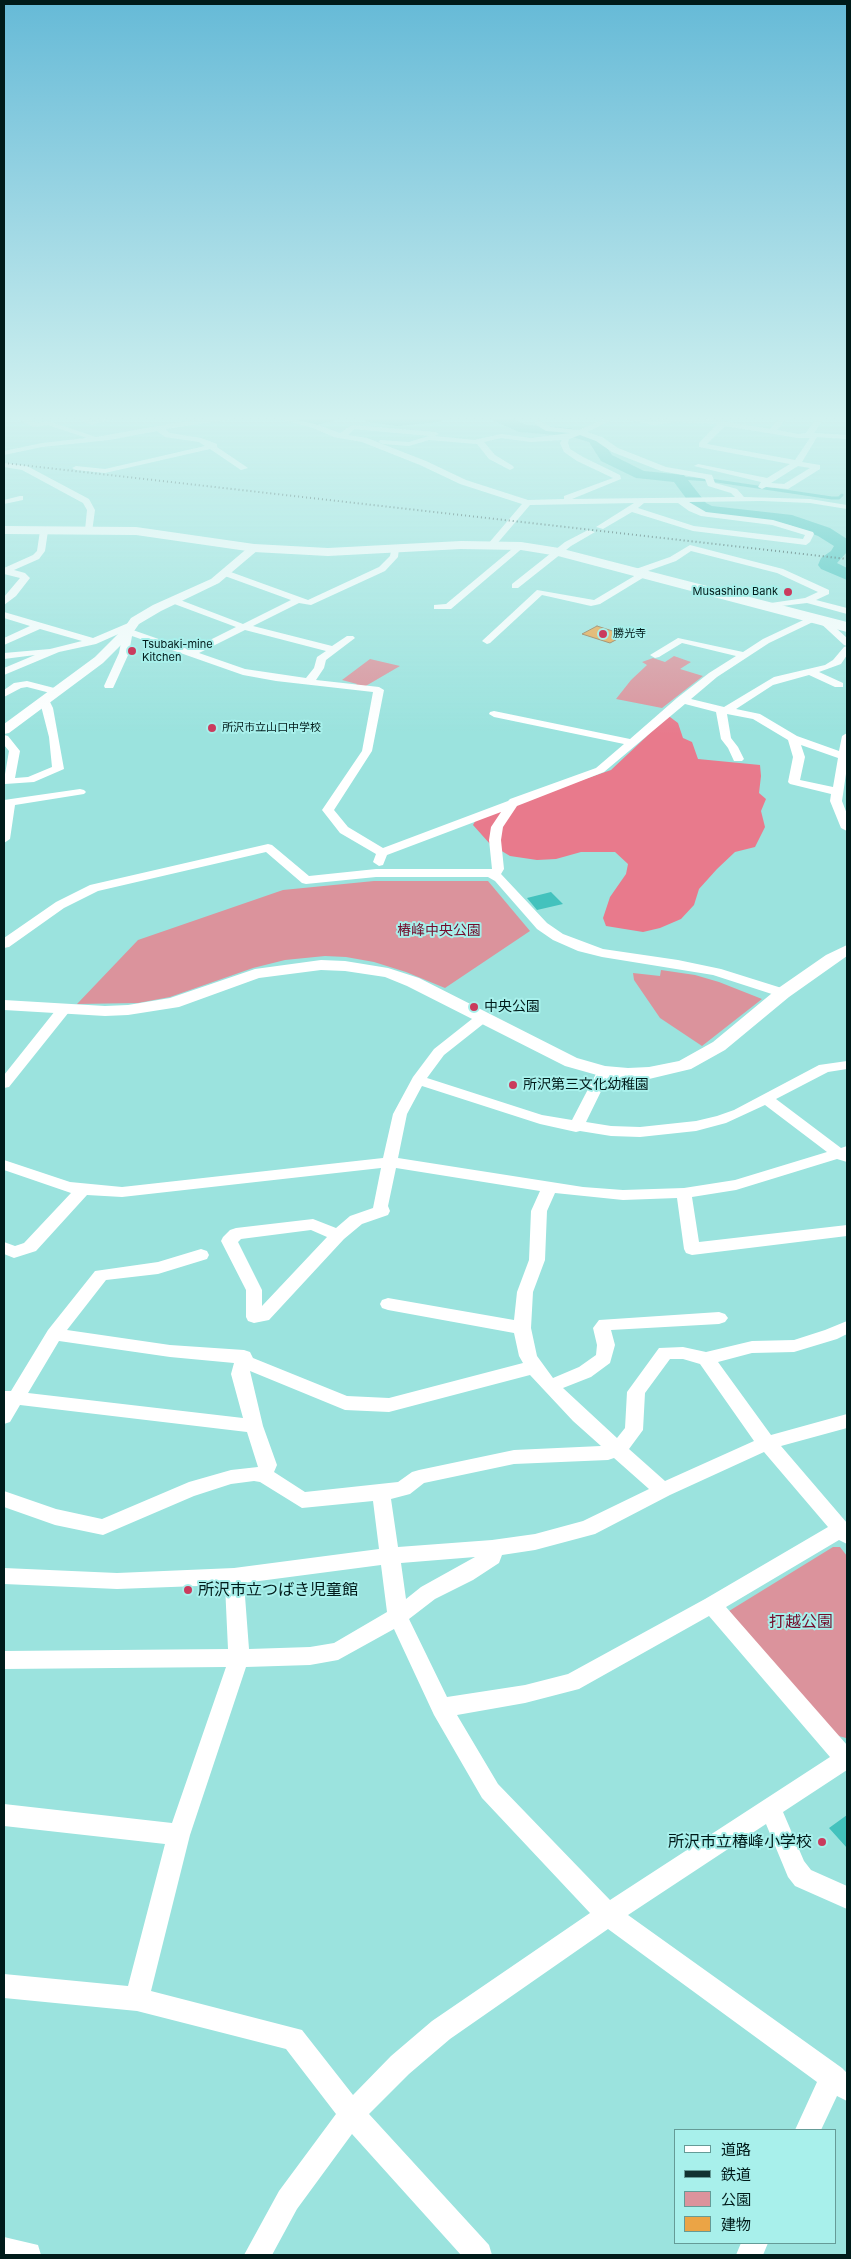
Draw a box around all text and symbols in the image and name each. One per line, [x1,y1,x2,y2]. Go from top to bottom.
place label: Musashino Bank [693,585,778,599]
marker: Musashino Bank [782,586,794,598]
place label: 勝光寺 [613,627,646,641]
marker: 勝光寺 [597,628,609,640]
place label: Tsubaki-mine Kitchen [142,638,213,664]
marker: Tsubaki-mine Kitchen [126,645,138,657]
place label: 所沢市立山口中学校 [222,721,321,735]
marker: 所沢市立山口中学校 [206,722,218,734]
park label: 椿峰中央公園 [397,923,481,939]
place label: 中央公園 [484,999,540,1015]
marker: 中央公園 [468,1001,480,1013]
place label: 所沢第三文化幼稚園 [523,1077,649,1093]
marker: 所沢第三文化幼稚園 [507,1079,519,1091]
place label: 所沢市立つばき児童館 [198,1580,358,1600]
marker: 所沢市立つばき児童館 [182,1584,194,1596]
park label: 打越公園 [769,1612,833,1632]
place label: 所沢市立椿峰小学校 [668,1832,812,1852]
marker: 所沢市立椿峰小学校 [816,1836,828,1848]
legend [674,2129,836,2244]
text: 道路 [721,2140,751,2159]
text: 鉄道 [721,2165,751,2184]
text: 公園 [721,2190,751,2209]
text: 建物 [721,2215,751,2234]

